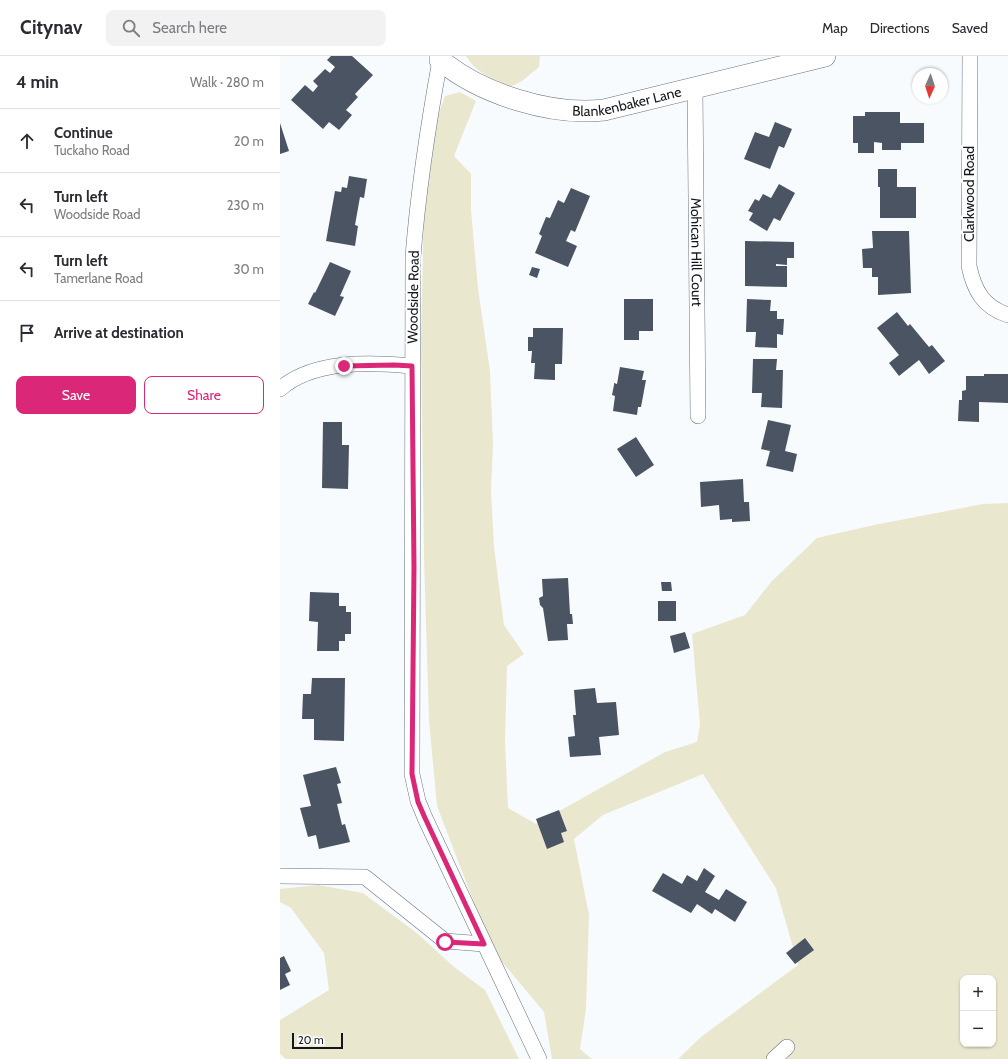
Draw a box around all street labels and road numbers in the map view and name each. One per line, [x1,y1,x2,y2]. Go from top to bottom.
street label: Blankenbaker Lane [572,82,683,120]
street label: Clarkwood Road [960,146,978,242]
street label: Mohican Hill Court [687,198,706,307]
street label: Woodside Road [403,250,423,344]

